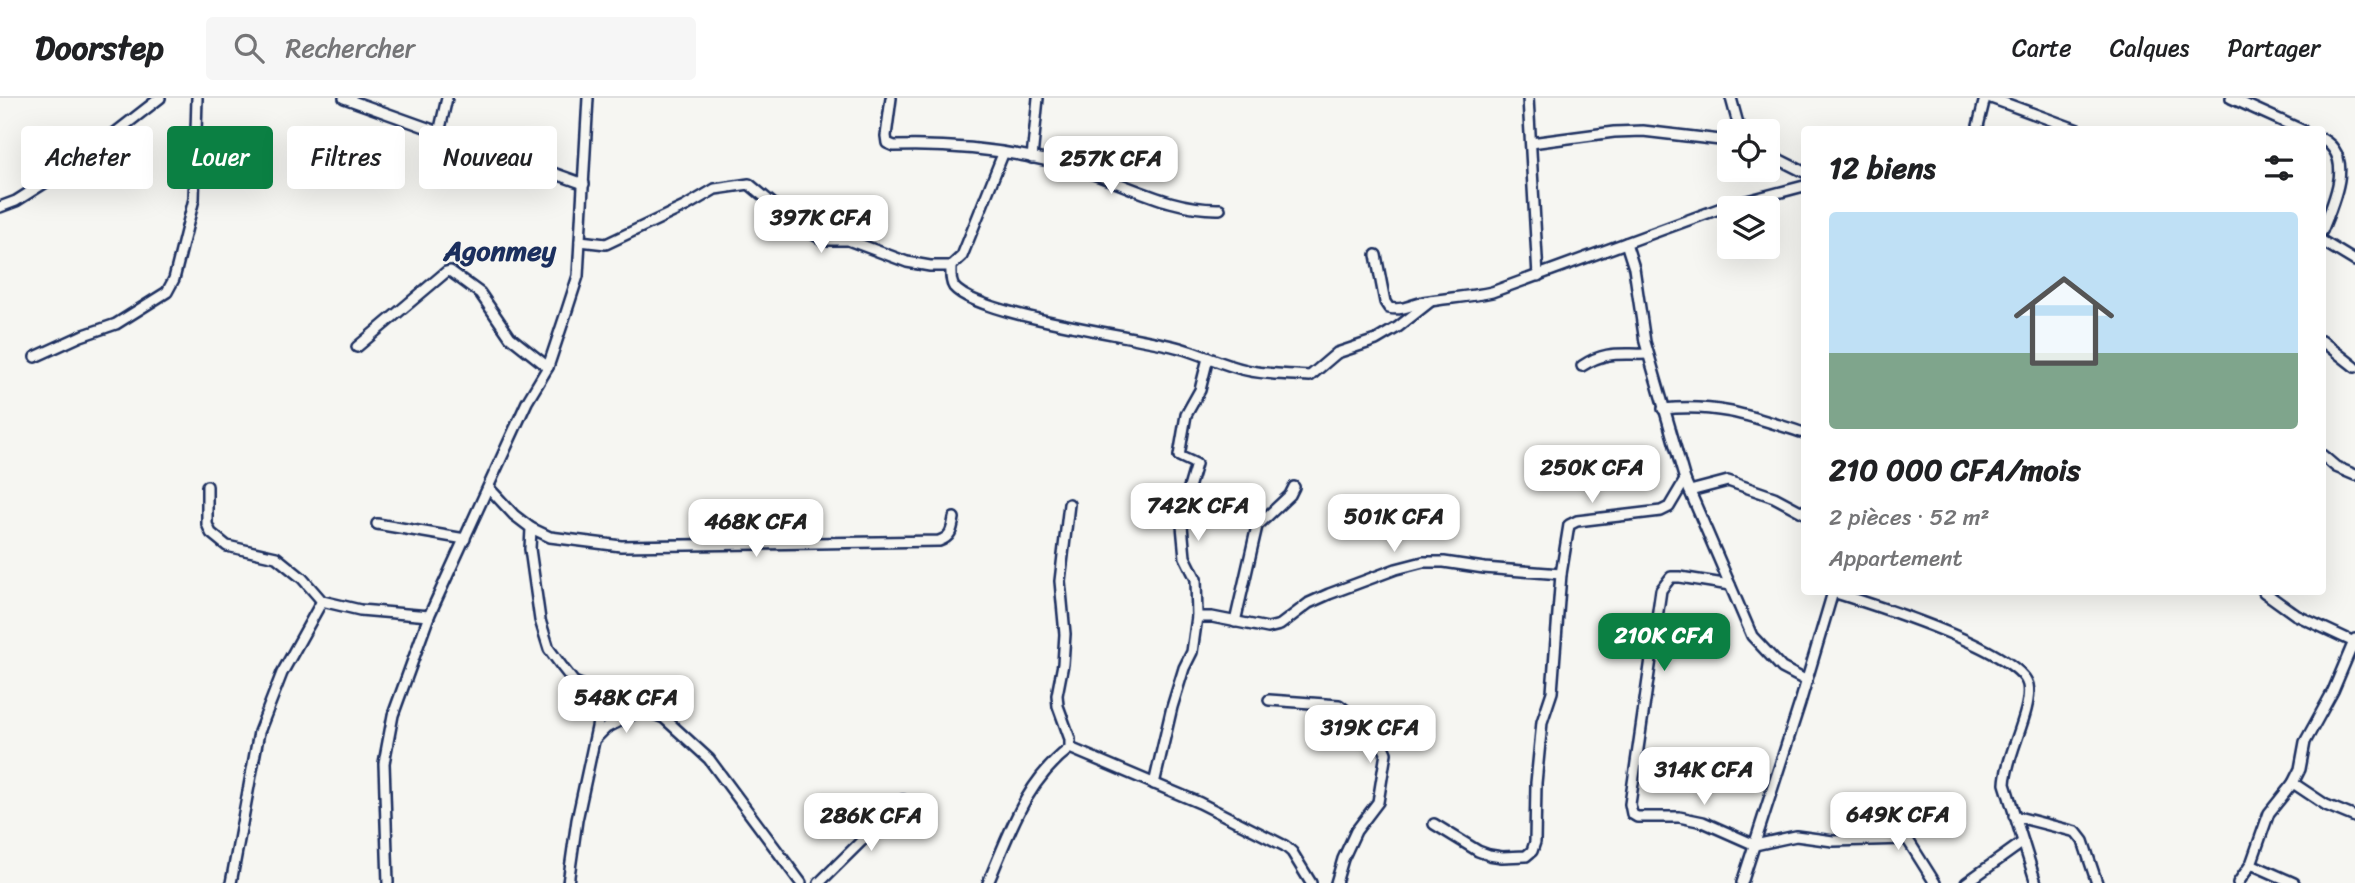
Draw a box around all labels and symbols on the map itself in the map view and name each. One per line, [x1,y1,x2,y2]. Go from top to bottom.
pin: 257K CFA [1039,136,1183,196]
pin: 397K CFA [749,195,893,255]
district label: Agonmey [443,226,558,275]
pin: 250K CFA [1520,446,1664,505]
pin: 742K CFA [1126,484,1270,543]
pin: 501K CFA [1322,494,1466,554]
pin: 468K CFA [684,500,828,559]
pin: 210K CFA [1592,614,1736,673]
pin: 548K CFA [554,676,698,735]
pin: 319K CFA [1298,706,1442,765]
pin: 314K CFA [1632,748,1776,807]
pin: 649K CFA [1826,792,1970,852]
pin: 286K CFA [799,794,943,853]

